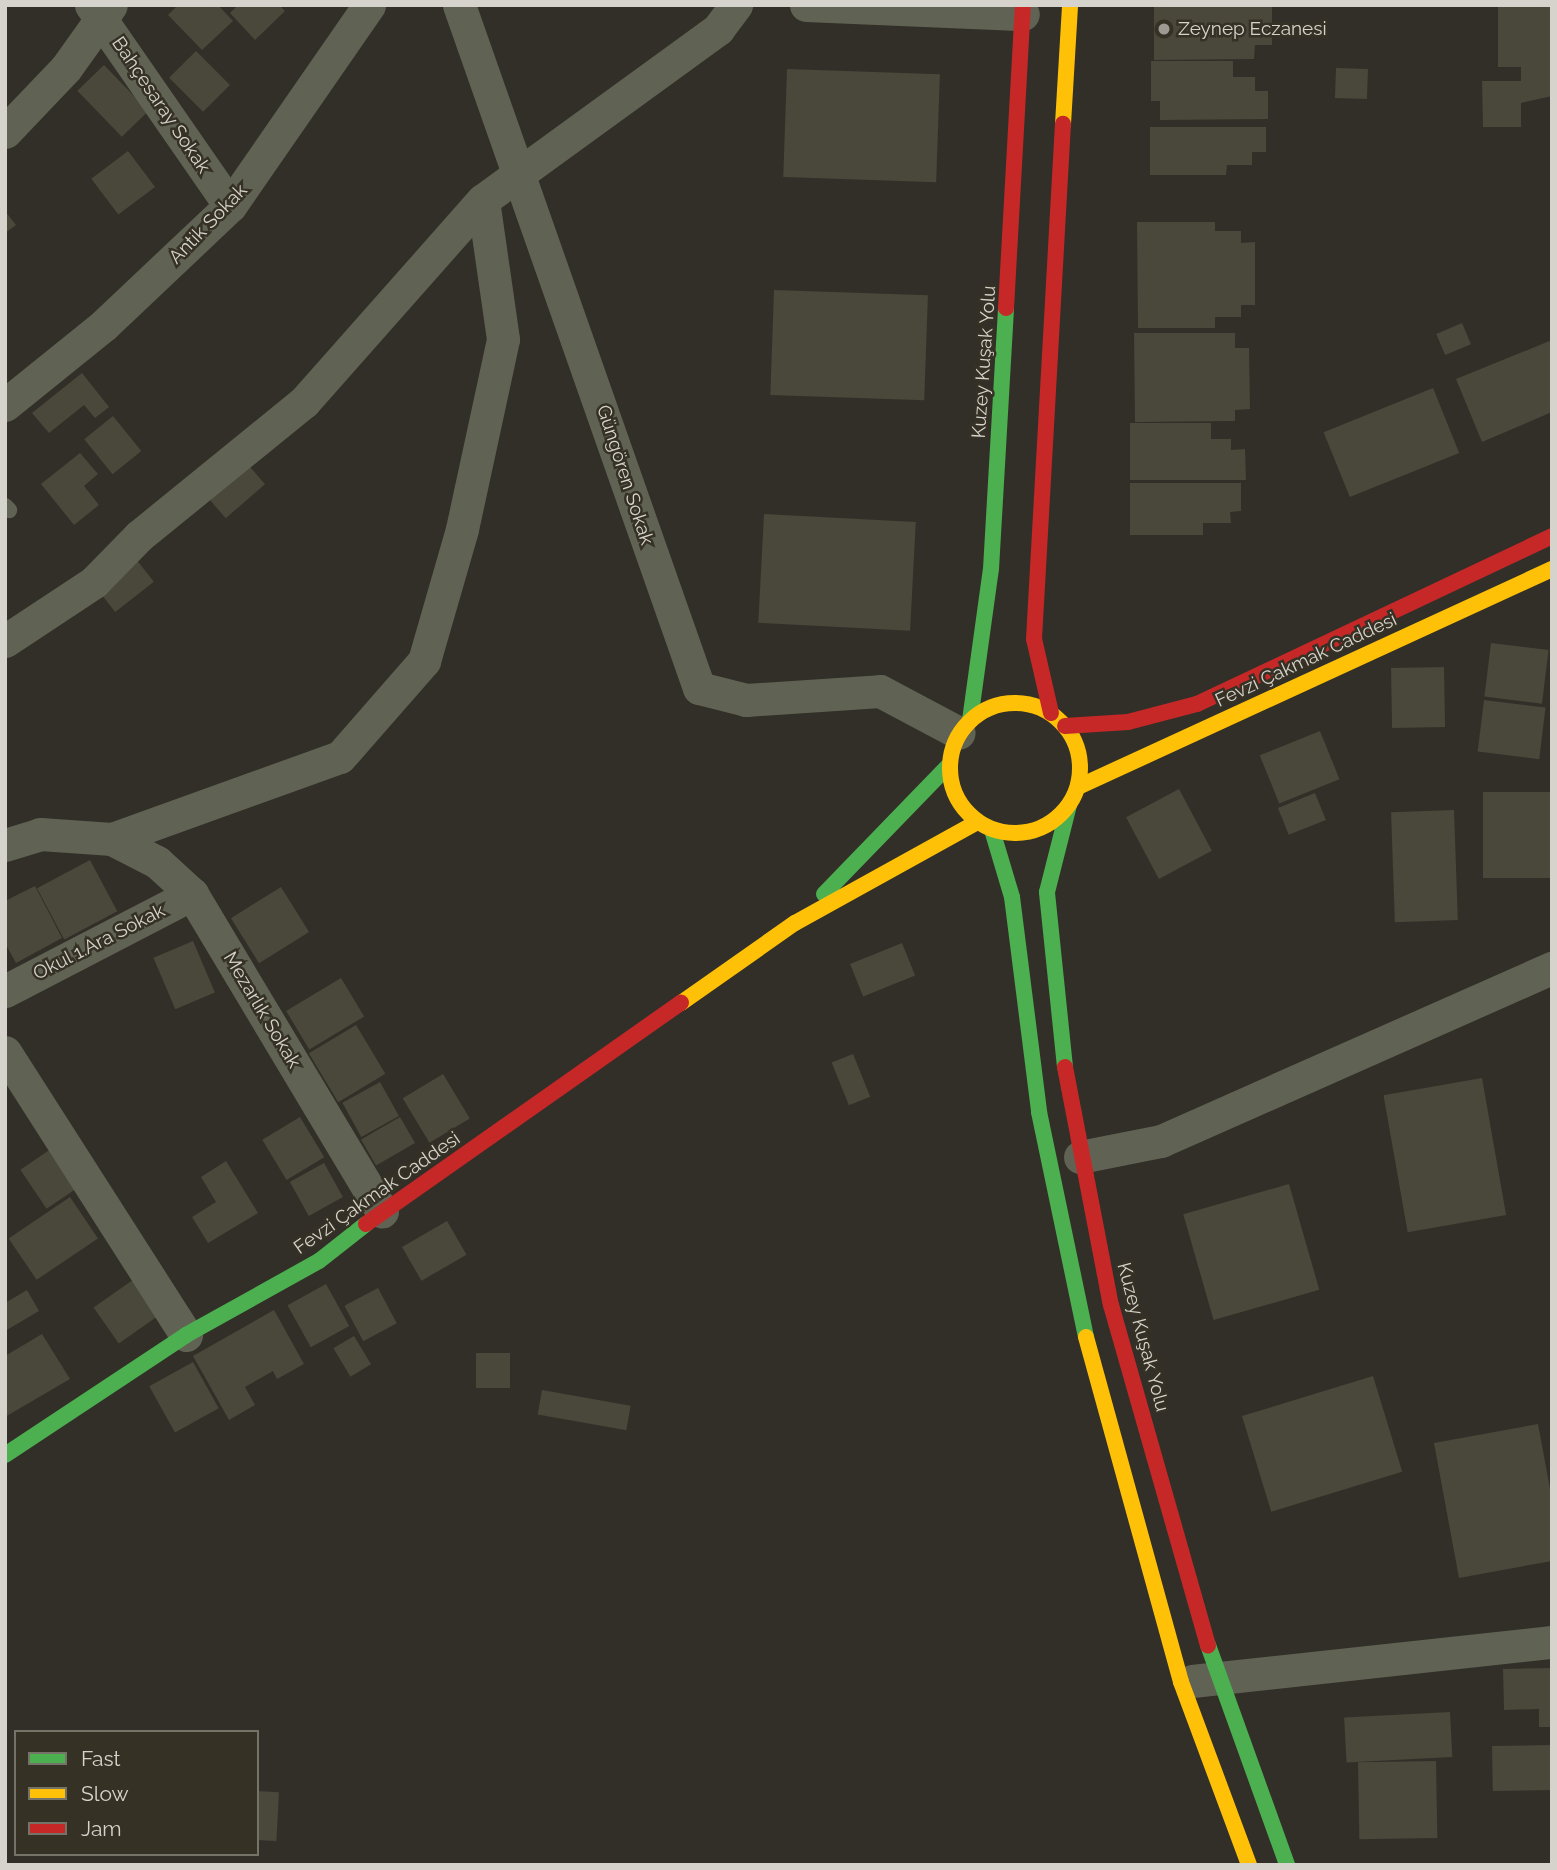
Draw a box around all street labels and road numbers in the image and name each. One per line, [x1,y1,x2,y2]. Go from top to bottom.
street label: Bahçesaray Sokak [107,32,215,178]
street label: Antik Sokak [164,179,252,269]
street label: Kuzey Kuşak Yolu [967,284,1001,440]
street label: Güngören Sokak [592,402,658,548]
street label: Fevzi Çakmak Caddesi [1212,608,1400,712]
street label: Okul 1.Ara Sokak [29,899,169,985]
street label: Mezarlık Sokak [218,948,306,1072]
street label: Fevzi Çakmak Caddesi [290,1127,464,1259]
street label: Kuzey Kuşak Yolu [1112,1260,1174,1414]

